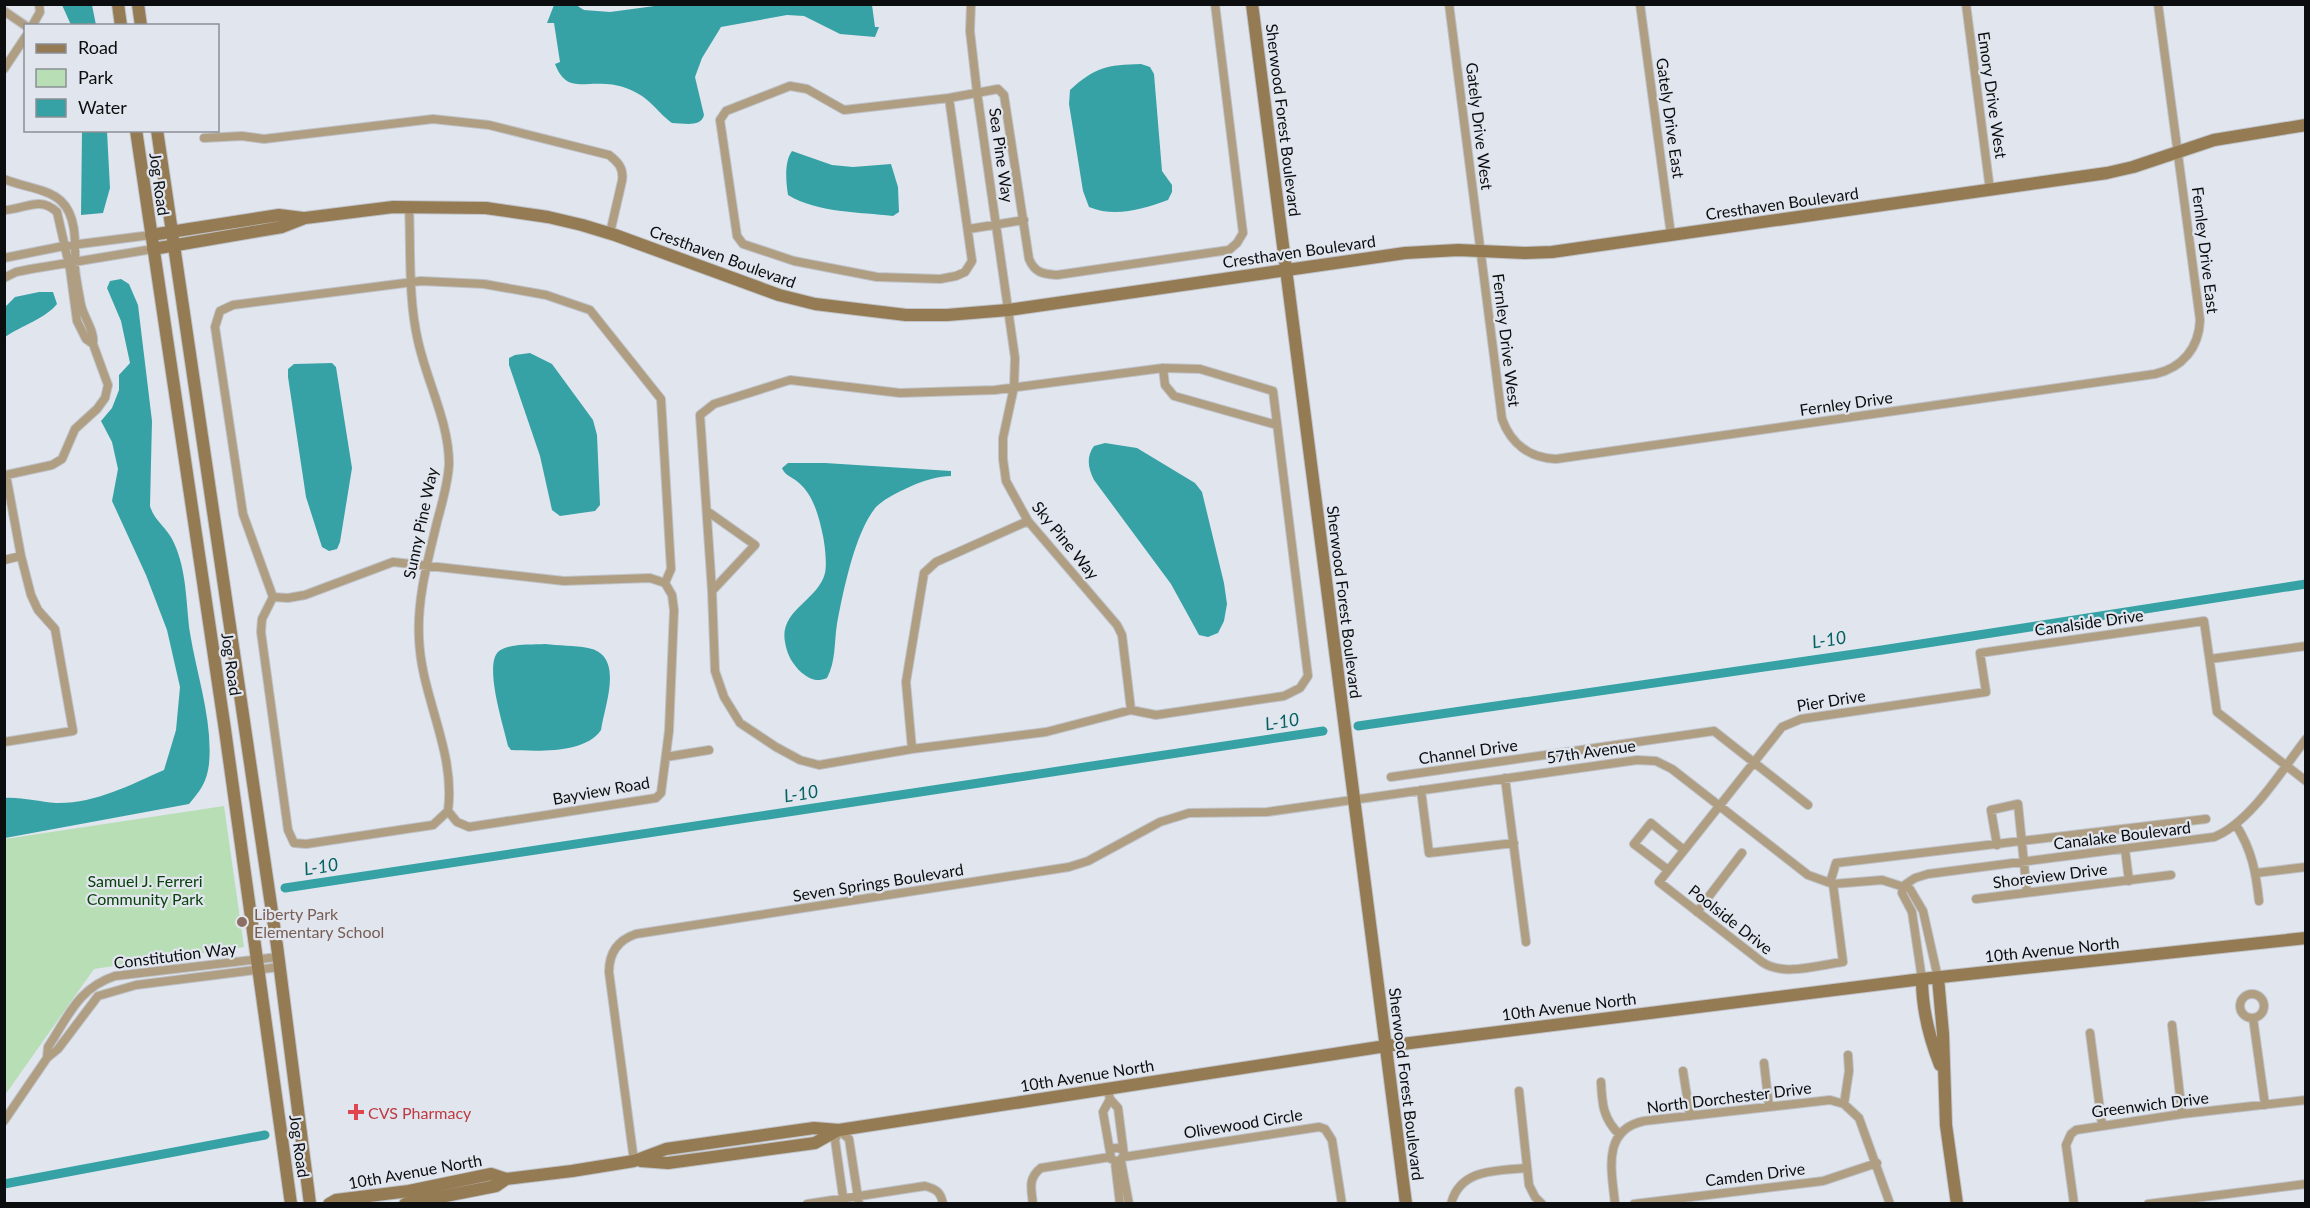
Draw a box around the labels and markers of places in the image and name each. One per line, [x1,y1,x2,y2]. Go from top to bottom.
place label: Liberty Park Elementary School [254,904,384,941]
marker: Liberty Park Elementary School [235,915,249,929]
place label: CVS Pharmacy [368,1103,472,1122]
marker: CVS Pharmacy [349,1105,363,1119]

